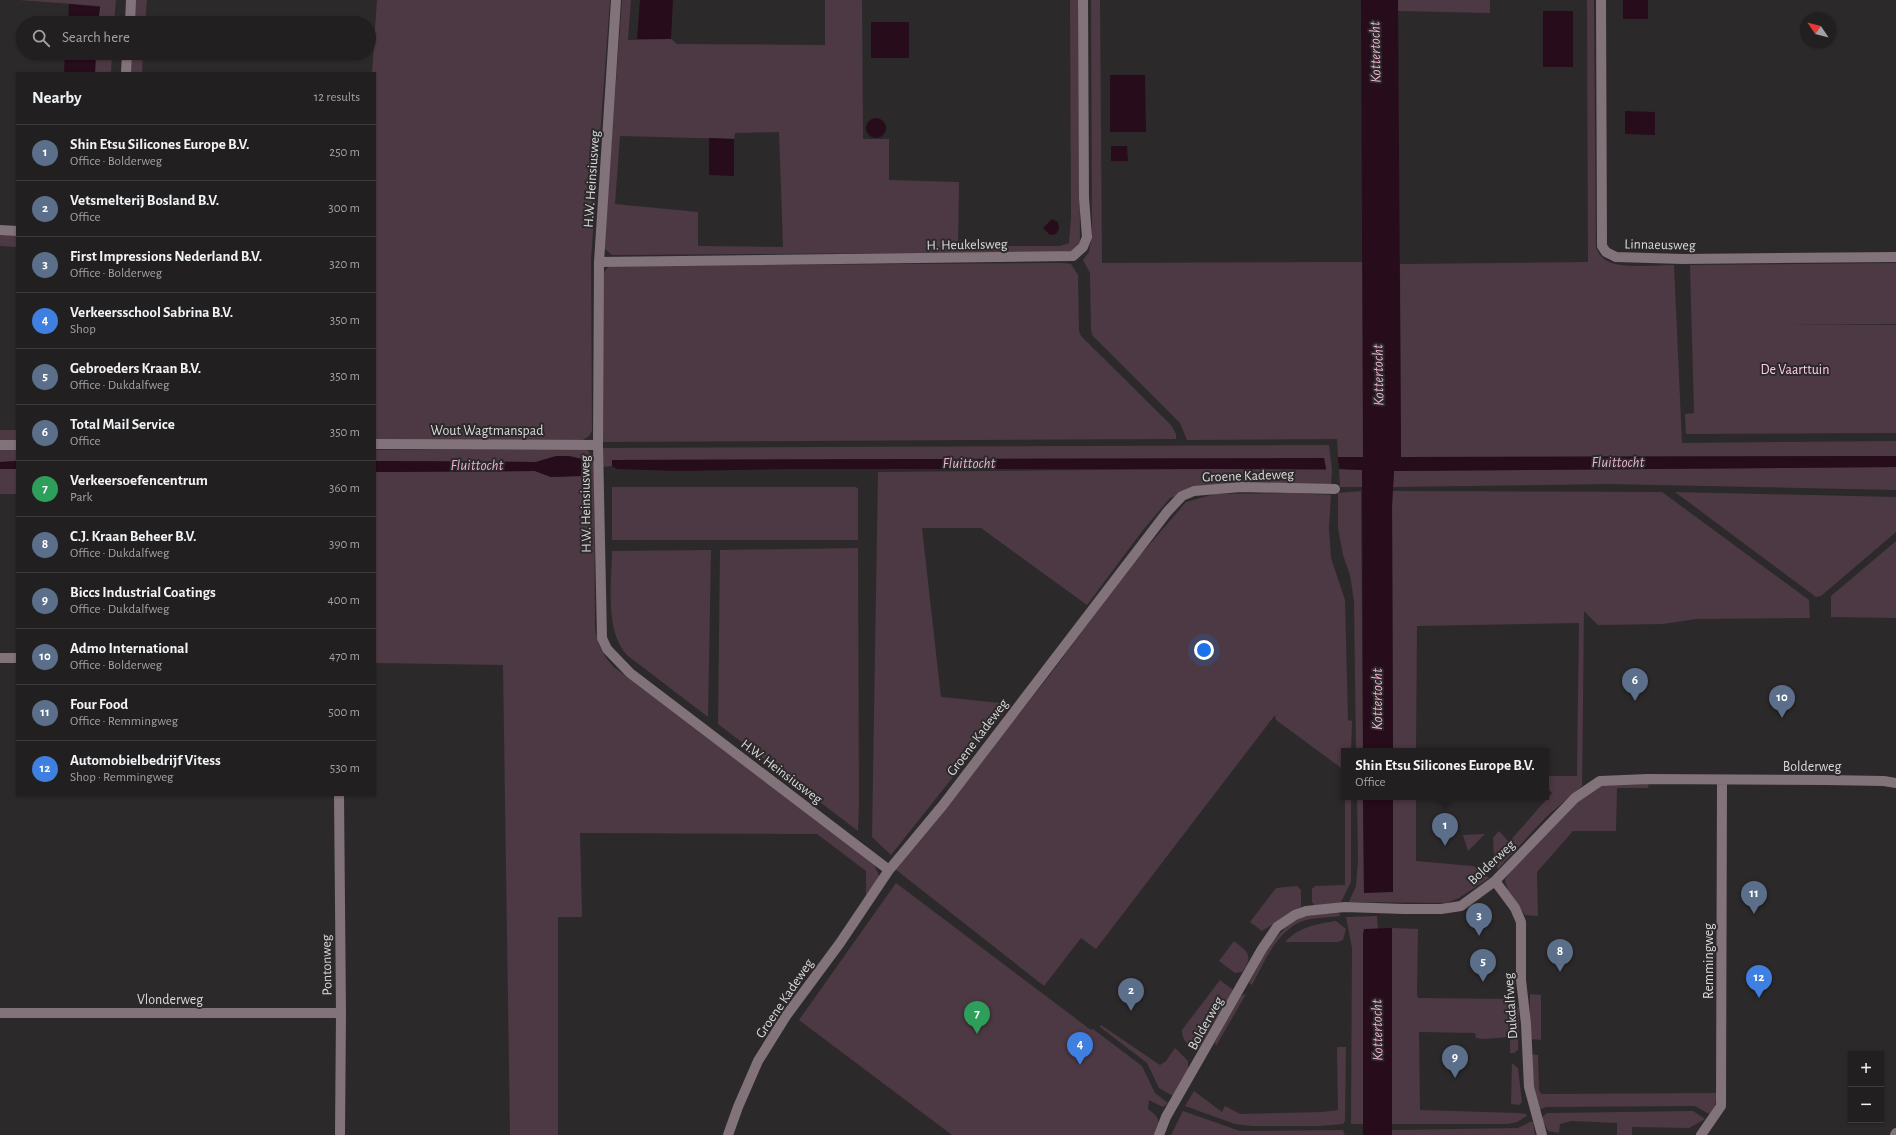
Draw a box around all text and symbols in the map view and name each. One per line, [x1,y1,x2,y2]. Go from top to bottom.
north arrow [1800,12,1836,48]
search box [16,16,376,60]
water label: Kottertocht [1367,21,1384,83]
icon: search [30,27,52,49]
text: Search here [62,30,130,45]
text: Nearby [32,89,82,106]
text: 12 results [314,91,360,104]
street label: H.W. Heinsiusweg [582,130,602,228]
text: Shin Etsu Silicones Europe B.V. [70,137,250,152]
text: 1 [43,146,47,159]
text: 250 m [329,146,360,159]
text: Office · Bolderweg [70,155,162,168]
text: Vetsmelterij Bosland B.V. [70,193,219,208]
text: 2 [42,202,48,215]
text: 300 m [328,202,360,215]
text: Office [70,211,100,224]
street label: H. Heukelsweg [926,237,1008,253]
street label: Linnaeusweg [1624,237,1696,253]
text: First Impressions Nederland B.V. [70,249,262,264]
text: 3 [42,258,48,271]
text: 320 m [329,258,360,271]
text: Office · Bolderweg [70,267,162,280]
text: Verkeersschool Sabrina B.V. [70,305,233,320]
text: 4 [42,314,48,327]
text: 350 m [330,314,360,327]
text: Shop [70,323,96,336]
water label: Kottertocht [1370,344,1387,406]
text: Gebroeders Kraan B.V. [70,361,201,376]
park label: De Vaarttuin [1761,363,1829,377]
text: 5 [42,370,48,383]
text: 350 m [330,370,360,383]
text: Office · Dukdalfweg [70,379,169,392]
text: Total Mail Service [70,417,175,432]
street label: Wout Wagtmanspad [431,424,543,438]
text: 6 [42,426,48,439]
text: 350 m [330,426,360,439]
text: Office [70,435,100,448]
street label: H.W. Heinsiusweg [578,455,594,553]
water label: Fluittocht [1591,455,1645,470]
water label: Fluittocht [942,456,996,471]
water label: Fluittocht [450,458,504,473]
street label: Groene Kadeweg [1202,467,1294,485]
text: Verkeersoefencentrum [70,473,208,488]
text: 7 [42,482,48,495]
text: 360 m [329,482,360,495]
text: Park [70,491,92,504]
text: C.J. Kraan Beheer B.V. [70,529,196,544]
text: 8 [42,538,48,551]
text: 390 m [329,538,360,551]
text: Office · Dukdalfweg [70,547,169,560]
text: Biccs Industrial Coatings [70,585,216,600]
text: 9 [42,594,48,607]
text: 400 m [327,594,360,607]
text: Office · Dukdalfweg [70,603,169,616]
your location [1194,640,1214,660]
text: Admo International [70,641,189,656]
text: 10 [39,650,51,663]
text: 470 m [329,650,360,663]
text: Office · Bolderweg [70,659,162,672]
water label: Kottertocht [1370,668,1385,730]
pin: 6 [1622,668,1648,701]
pin: 10 [1769,685,1795,718]
text: Four Food [70,697,128,712]
street label: Groene Kadeweg [945,697,1011,779]
text: 11 [40,706,50,719]
text: 500 m [328,706,360,719]
text: Office · Remmingweg [70,715,178,728]
street label: H.W. Heinsiusweg [738,737,825,807]
popup [1341,748,1549,800]
text: Automobielbedrijf Vitess [70,753,221,768]
text: Shin Etsu Silicones Europe B.V. [1355,758,1535,773]
street label: Bolderweg [1783,760,1841,774]
text: 12 [40,762,50,775]
text: 530 m [330,762,360,775]
text: Shop · Remmingweg [70,771,173,784]
text: Office [1355,776,1386,789]
pin: 1 [1432,813,1458,846]
street label: Bolderweg [1466,838,1518,888]
pin: 11 [1741,881,1767,914]
pin: 3 [1466,903,1492,936]
street label: Remmingweg [1702,923,1716,999]
street label: Pontonweg [319,934,335,996]
pin: 8 [1547,939,1573,972]
pin: 5 [1470,949,1496,982]
street label: Groene Kadeweg [753,956,816,1041]
pin: 12 [1746,965,1772,998]
street label: Dukdalfweg [1502,972,1520,1040]
pin: 2 [1118,978,1144,1011]
street label: Vlonderweg [137,993,203,1007]
street label: Bolderweg [1186,994,1226,1052]
water label: Kottertocht [1369,999,1386,1061]
pin: 7 [964,1001,990,1034]
pin: 4 [1067,1032,1093,1065]
pin: 9 [1442,1045,1468,1078]
map controls [1848,1051,1884,1123]
button: + [1848,1051,1884,1087]
button: − [1848,1087,1884,1123]

